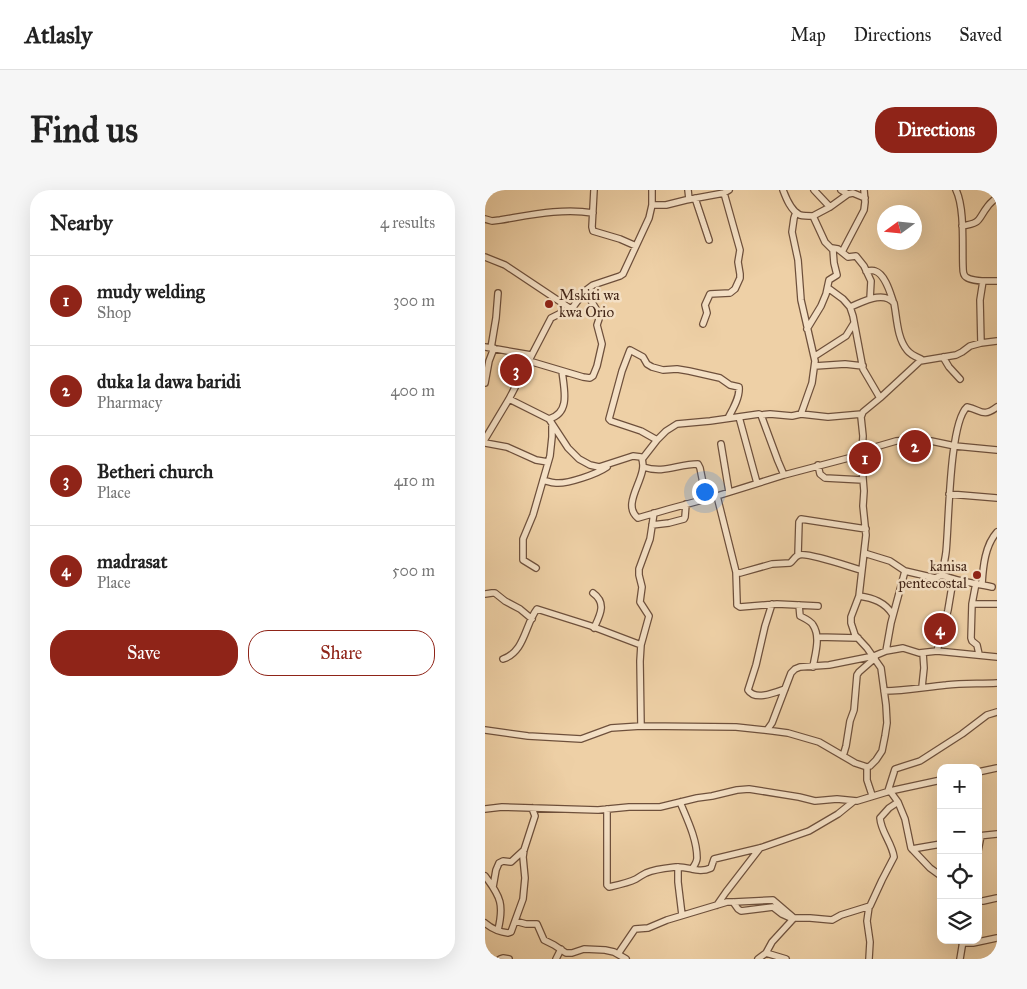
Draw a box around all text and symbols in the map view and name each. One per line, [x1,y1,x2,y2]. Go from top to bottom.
text: Atlasly [25,20,92,50]
text: Map [790,24,826,46]
text: Directions [854,24,931,46]
text: Saved [959,24,1002,46]
button: Directions [875,107,997,153]
text: Find us [30,109,138,152]
north arrow [877,205,922,250]
text: Nearby [50,210,113,236]
text: 4 results [380,213,435,232]
text: mudy welding [97,280,205,303]
place label: Mskiti wa kwa Orio [559,286,620,321]
text: 1 [63,291,69,310]
text: 300 m [393,291,435,310]
marker: Mskiti wa kwa Orio [543,298,555,310]
text: Shop [97,303,131,322]
pin: 3 [500,351,532,389]
text: duka la dawa baridi [97,370,241,393]
text: 2 [62,381,70,400]
text: 400 m [391,381,435,400]
text: Pharmacy [97,393,162,412]
pin: 2 [899,427,931,465]
pin: 1 [849,439,881,477]
text: Betheri church [97,460,213,483]
text: 3 [63,471,69,490]
text: 410 m [394,471,435,490]
your location [692,479,718,505]
text: Place [97,483,131,502]
text: madrasat [97,550,167,573]
place label: kanisa pentecostal [897,557,968,592]
text: 4 [62,561,70,580]
text: 500 m [392,561,435,580]
marker: kanisa pentecostal [971,569,983,581]
text: Place [97,573,131,592]
pin: 4 [924,610,956,648]
button: Save [50,630,238,676]
button: Share [248,630,435,676]
map controls [937,764,982,944]
button: + [937,764,982,809]
button: − [937,809,982,854]
button: locate [937,854,982,899]
button: layers [937,899,982,944]

